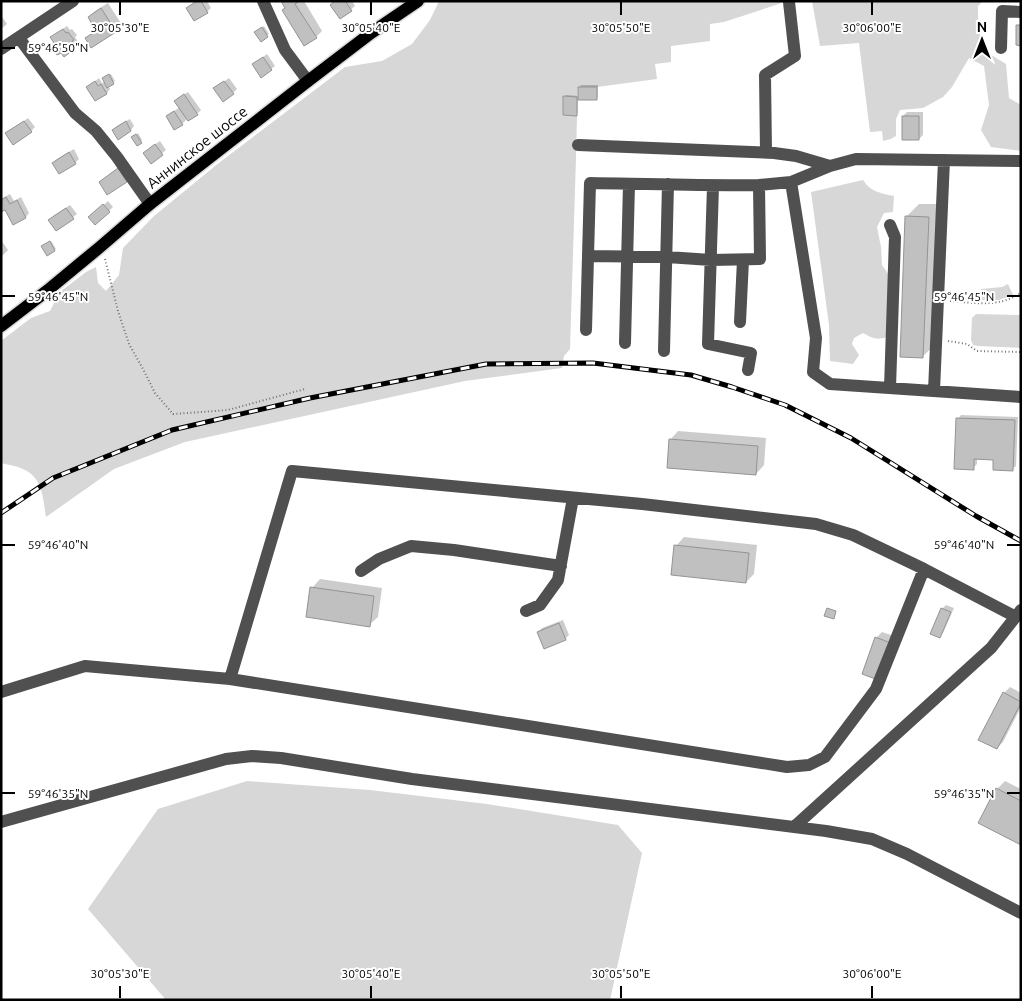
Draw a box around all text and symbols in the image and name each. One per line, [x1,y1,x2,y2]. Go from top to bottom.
north arrow [957,15,1007,65]
text: N [977,19,987,35]
text: 30°05'30"E [91,21,150,34]
text: 30°05'40"E [342,21,401,34]
text: 30°05'50"E [592,21,651,34]
text: 30°06'00"E [843,21,902,34]
text: 59°46'50"N [28,41,88,54]
street label: Аннинское шоссе [143,102,251,192]
text: 59°46'45"N [28,290,88,303]
text: 59°46'45"N [934,290,994,303]
text: 59°46'40"N [28,538,88,551]
text: 59°46'40"N [934,538,994,551]
text: 59°46'35"N [28,787,88,800]
text: 59°46'35"N [934,787,994,800]
text: 30°05'30"E [91,967,150,980]
text: 30°05'40"E [342,967,401,980]
text: 30°05'50"E [592,967,651,980]
text: 30°06'00"E [843,967,902,980]

